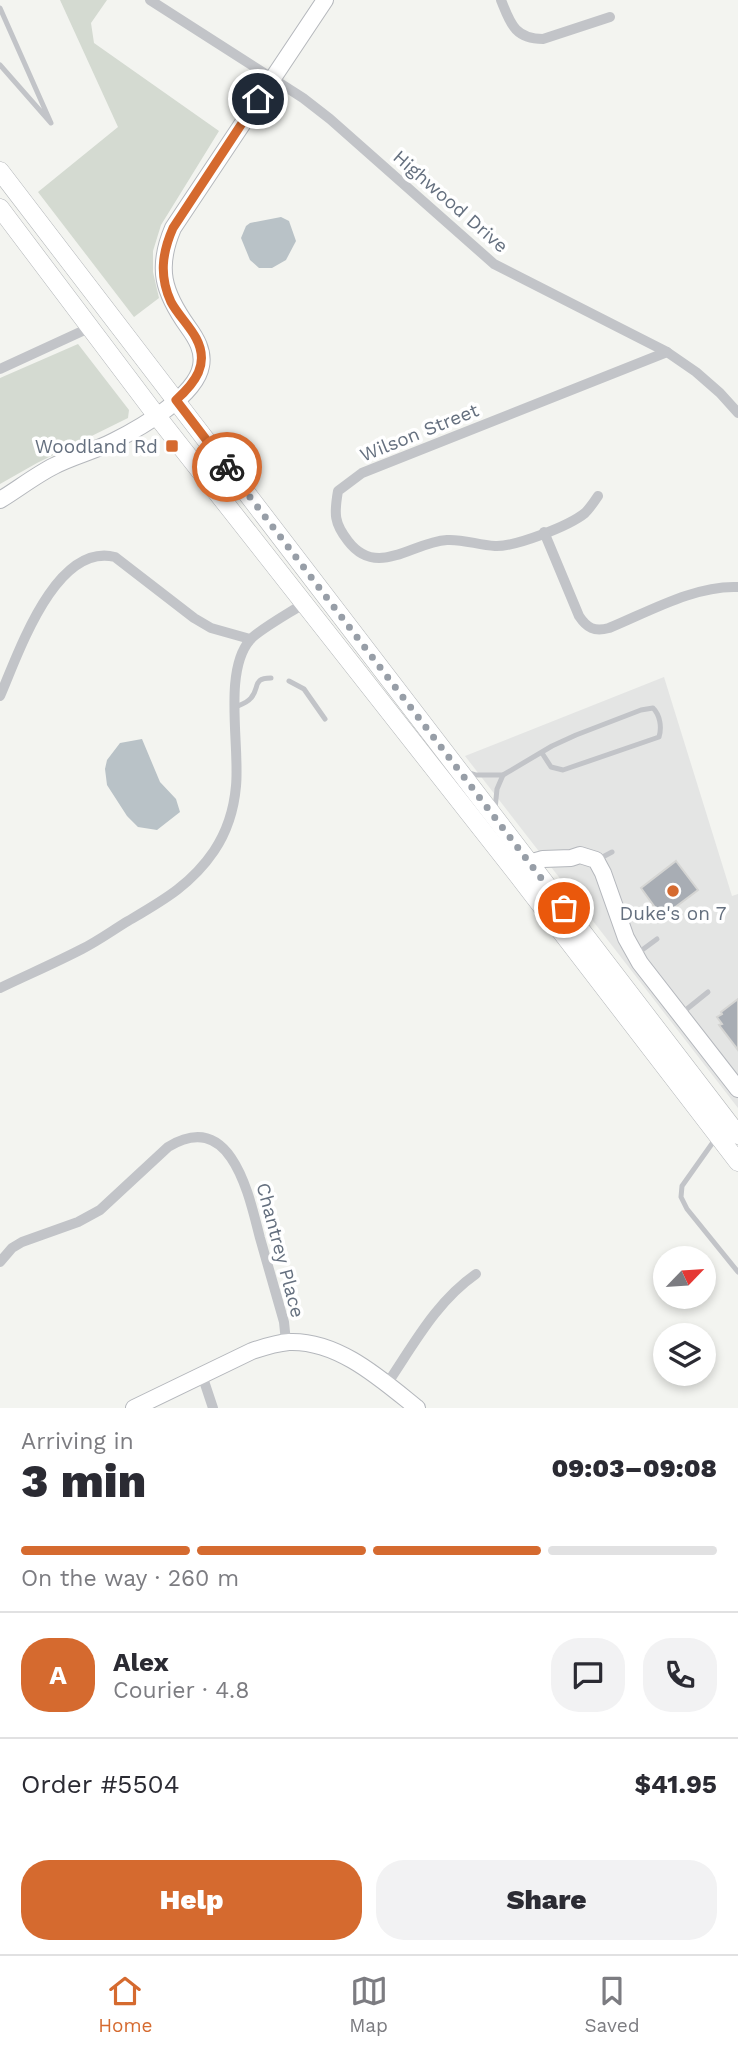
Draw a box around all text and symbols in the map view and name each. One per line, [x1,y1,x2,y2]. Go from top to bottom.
pin [228,69,288,129]
icon: home [239,80,277,118]
street label: Highwood Drive [389,145,513,258]
street label: Wilson Street [356,398,482,467]
courier [192,432,262,502]
place label: Woodland Rd [35,435,158,458]
marker: Woodland Rd [164,438,180,454]
icon: bike [208,448,246,486]
pin [534,878,594,938]
marker: Duke's on 7 [665,883,681,899]
icon: bag [545,889,583,927]
place label: Duke's on 7 [620,902,726,925]
street label: Chantrey Place [251,1180,310,1320]
north arrow [653,1246,716,1309]
map controls [653,1246,716,1386]
button: layers [653,1323,716,1386]
text: Arriving in [21,1428,134,1455]
text: 09:03–09:08 [551,1453,717,1483]
text: 3 min [21,1454,146,1508]
text: On the way · 260 m [21,1565,239,1592]
button: chat [551,1638,625,1712]
button: phone [643,1638,717,1712]
text: Alex [113,1647,169,1677]
text: A [49,1660,67,1690]
text: Courier · 4.8 [113,1677,249,1704]
text: Order #5504 [21,1769,180,1799]
text: $41.95 [634,1769,717,1799]
button: Help [21,1860,362,1940]
button: Share [376,1860,717,1940]
tab: Home [98,1972,153,2037]
tab: Map [349,1972,388,2037]
tab: Saved [584,1972,640,2037]

